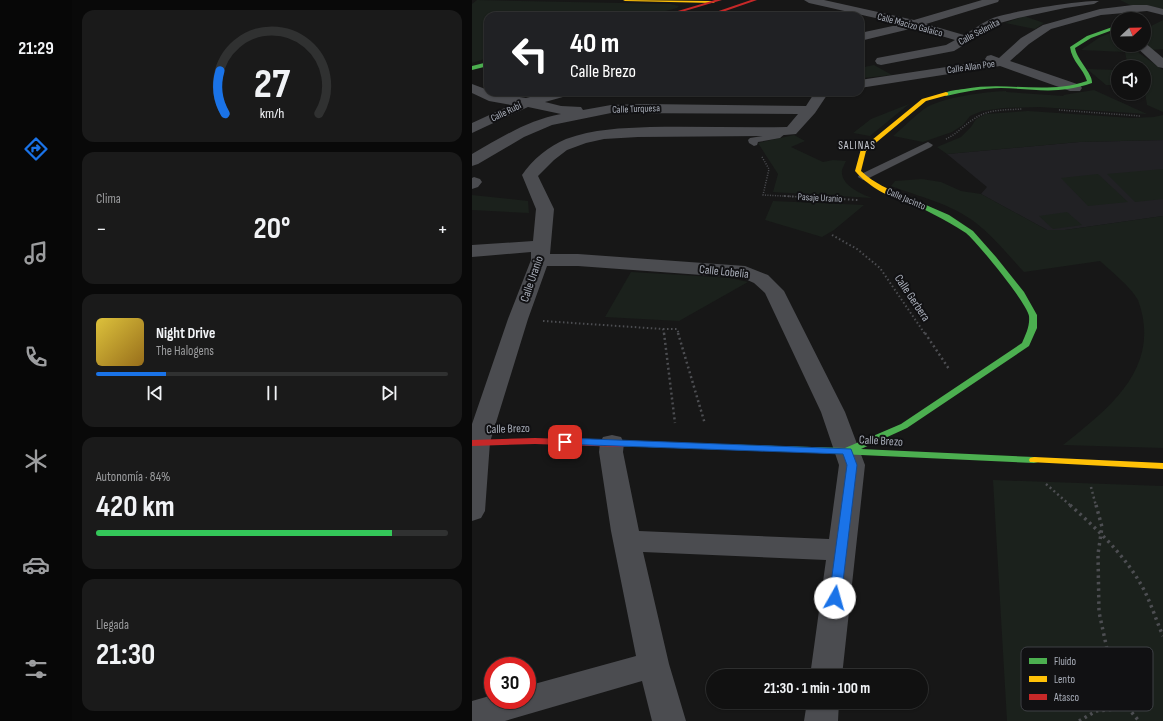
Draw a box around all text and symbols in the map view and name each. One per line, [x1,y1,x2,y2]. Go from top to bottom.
street label: Calle Macizo Galaico [876,11,944,39]
north arrow [1111,12,1151,52]
map controls [1111,12,1151,100]
street label: Calle Selenita [956,16,1002,48]
text: 40 m [570,27,619,60]
icon: left [504,28,556,80]
text: 21:29 [18,38,54,59]
street label: Calle Allan Poe [946,58,996,76]
text: 27 [254,60,291,109]
button: sound [1111,60,1151,100]
text: Calle Brezo [570,61,636,82]
street label: Calle Rubí [489,99,523,125]
street label: Calle Turquesa [612,102,660,116]
text: km/h [260,105,284,122]
icon: directions [22,135,50,163]
district label: SALINAS [838,139,876,152]
street label: Calle Jacinto [885,185,927,213]
text: Clima [96,191,121,207]
street label: Pasaje Uranio [797,191,843,205]
text: 20° [254,211,290,247]
text: − [96,216,107,243]
text: + [437,216,448,243]
icon: music [22,239,50,267]
street label: Calle Uranio [517,254,547,304]
street label: Calle Lobelia [698,262,750,282]
street label: Calle Gerbera [891,272,933,325]
text: Night Drive [156,324,215,343]
icon: phone [22,343,50,371]
text: The Halogens [156,343,214,359]
icon: previous [144,382,166,404]
icon: pause [261,382,283,404]
icon: next [378,382,400,404]
street label: Calle Brezo [486,421,530,437]
pin [548,425,582,459]
icon: arrive [554,431,576,453]
street label: Calle Brezo [859,432,903,450]
icon: climate [22,447,50,475]
text: Autonomía · 84% [96,469,171,485]
text: 420 km [96,489,175,525]
icon: car [22,551,50,579]
position arrow [814,577,856,619]
text: Llegada [96,617,129,633]
text: 21:30 [96,637,155,673]
legend [1021,647,1153,711]
icon: filters [22,655,50,683]
text: Fluido [1054,655,1076,668]
speed limit sign: 30 [484,657,536,709]
text: Lento [1054,673,1075,686]
text: 21:30 · 1 min · 100 m [764,679,870,698]
text: Atasco [1053,691,1080,704]

